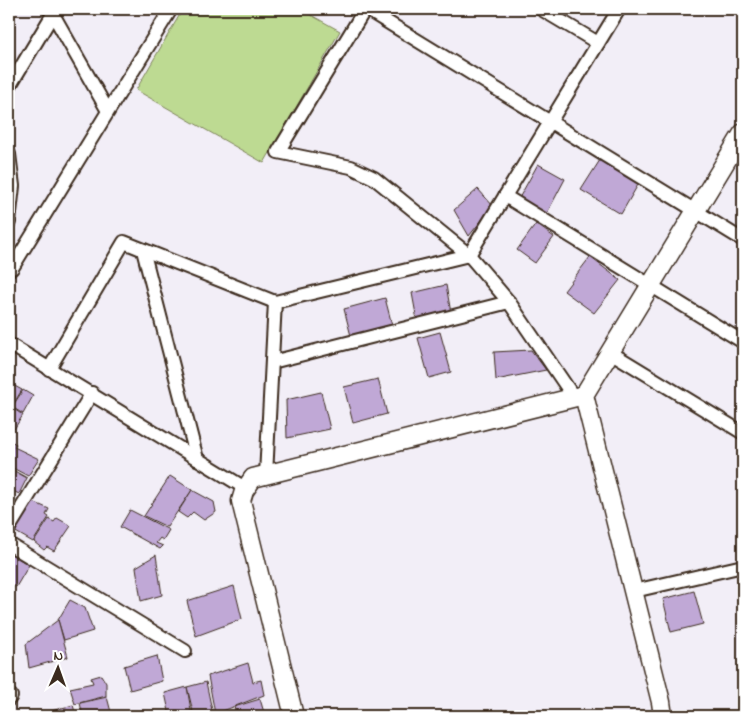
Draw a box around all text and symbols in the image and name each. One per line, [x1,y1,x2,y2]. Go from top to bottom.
north arrow [32,642,82,692]
text: N [53,646,63,667]

